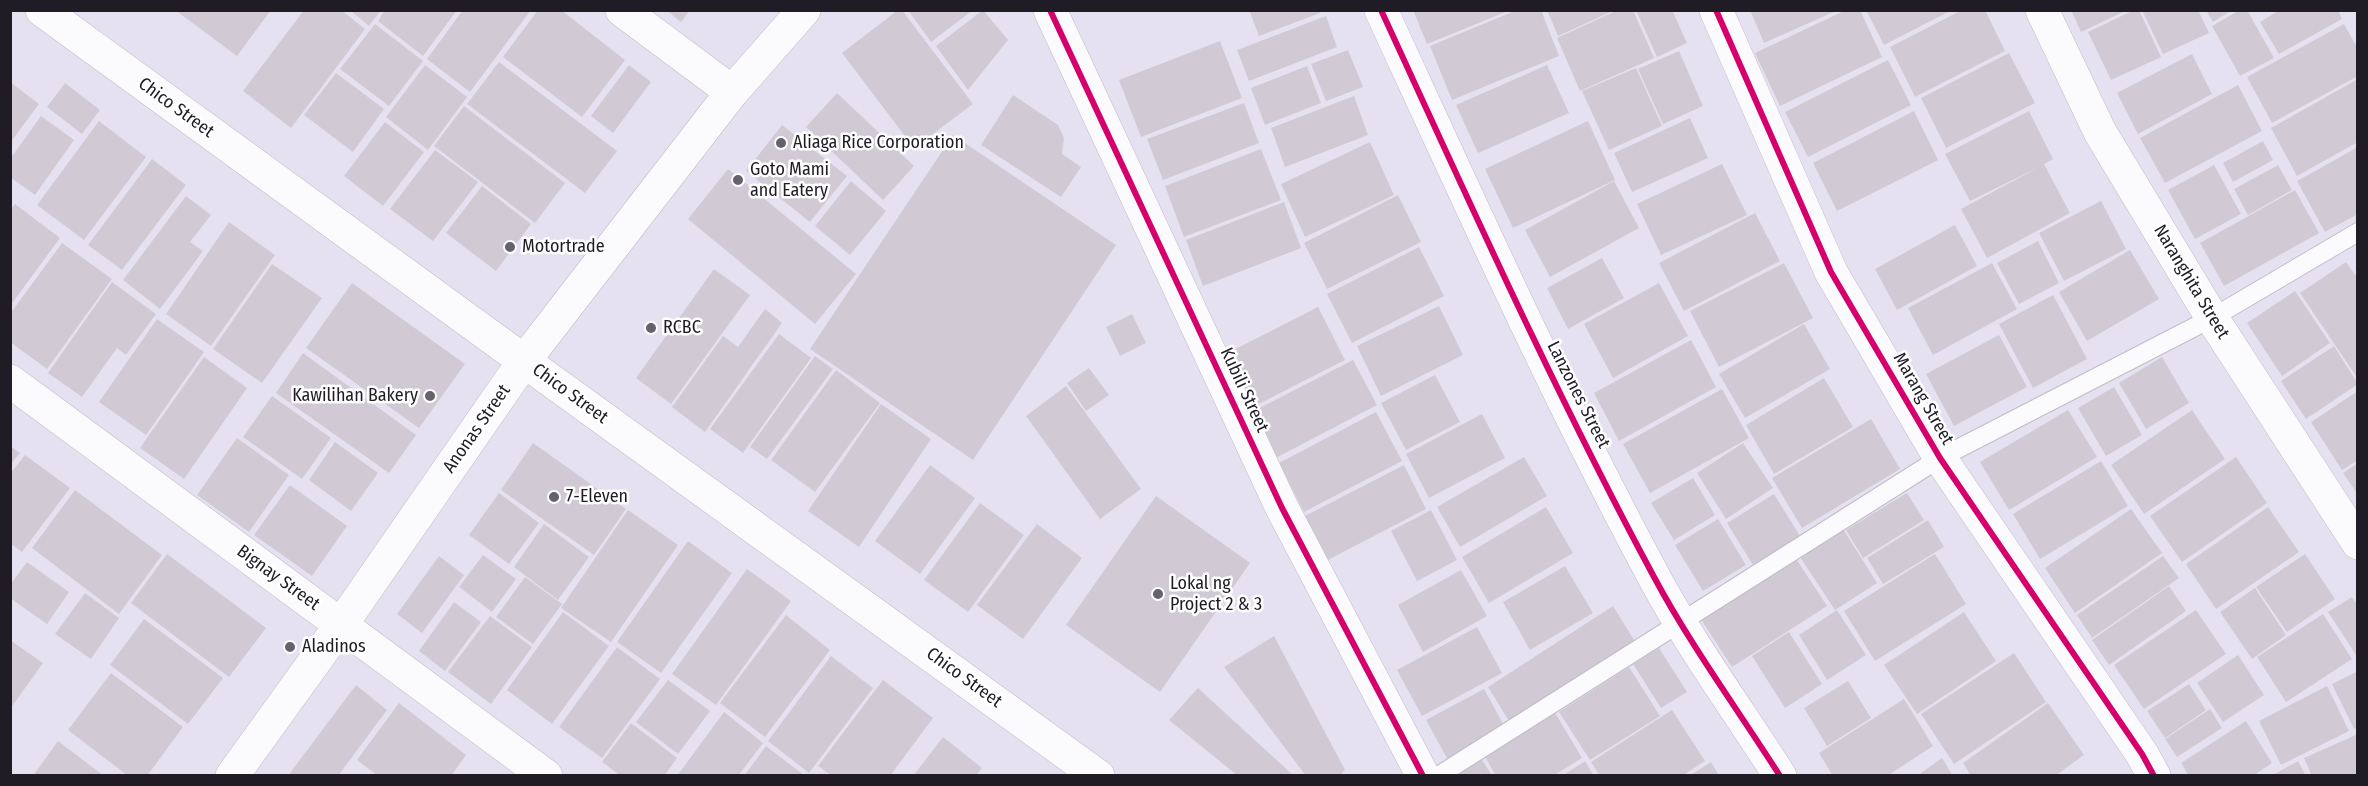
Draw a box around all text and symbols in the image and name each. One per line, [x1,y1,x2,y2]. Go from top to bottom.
street label: Chico Street [134,73,218,143]
place label: Aliaga Rice Corporation [793,132,964,154]
marker: Aliaga Rice Corporation [774,136,788,150]
place label: Goto Mami and Eatery [750,159,829,201]
marker: Goto Mami and Eatery [731,173,745,187]
street label: Naranghita Street [2148,221,2234,343]
place label: Motortrade [522,236,605,258]
marker: Motortrade [503,240,517,254]
place label: RCBC [663,317,701,339]
marker: RCBC [644,321,658,335]
street label: Lanzones Street [1542,338,1614,452]
street label: Kubili Street [1215,344,1273,436]
street label: Marang Street [1888,349,1958,449]
street label: Chico Street [528,359,612,429]
street label: Anonas Street [439,381,515,477]
place label: Kawilihan Bakery [292,385,418,407]
marker: Kawilihan Bakery [423,389,437,403]
place label: 7-Eleven [566,486,628,508]
marker: 7-Eleven [547,490,561,504]
street label: Bignay Street [232,541,324,615]
place label: Lokal ng Project 2 & 3 [1170,573,1262,616]
marker: Lokal ng Project 2 & 3 [1151,587,1165,601]
place label: Aladinos [302,636,366,658]
marker: Aladinos [283,640,297,654]
street label: Chico Street [922,643,1006,713]

